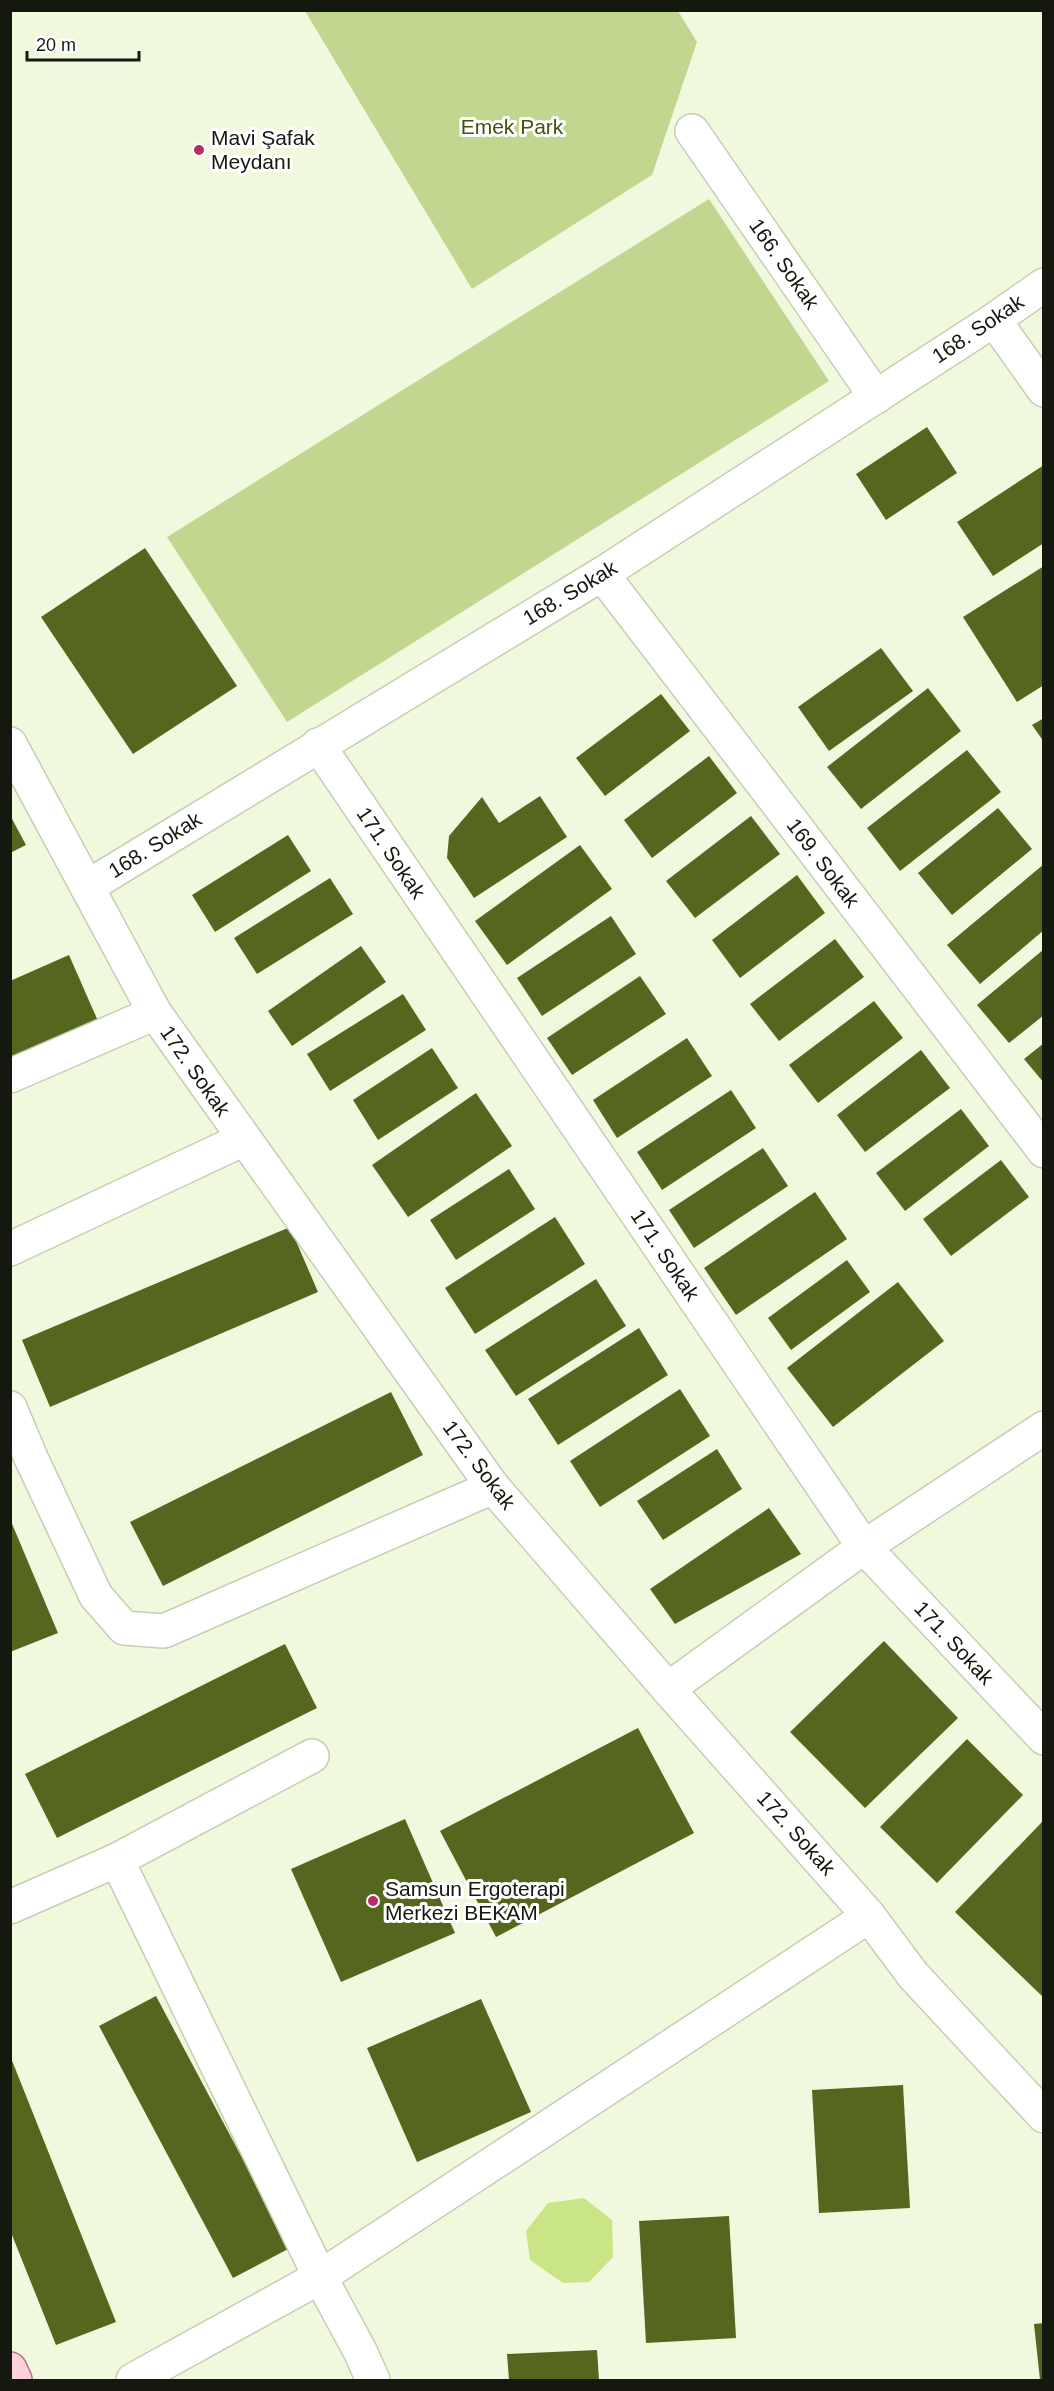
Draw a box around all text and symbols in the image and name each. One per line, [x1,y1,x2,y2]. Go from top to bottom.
scale bar [27,24,140,62]
text: 20 m [36,35,76,55]
park label: Emek Park [461,115,564,138]
place label: Mavi Şafak Meydanı [211,126,315,173]
marker: Mavi Şafak Meydanı [192,143,206,157]
street label: 166. Sokak [745,214,824,314]
street label: 168. Sokak [928,289,1028,367]
street label: 168. Sokak [519,555,621,629]
street label: 171. Sokak [353,803,431,903]
street label: 168. Sokak [104,807,206,882]
street label: 169. Sokak [783,814,864,912]
street label: 172. Sokak [156,1021,235,1121]
street label: 171. Sokak [627,1205,705,1305]
street label: 172. Sokak [439,1416,520,1514]
street label: 171. Sokak [910,1596,999,1689]
street label: 172. Sokak [753,1786,840,1880]
place label: Samsun Ergoterapi Merkezi BEKAM [385,1877,565,1924]
marker: Samsun Ergoterapi Merkezi BEKAM [366,1894,380,1908]

